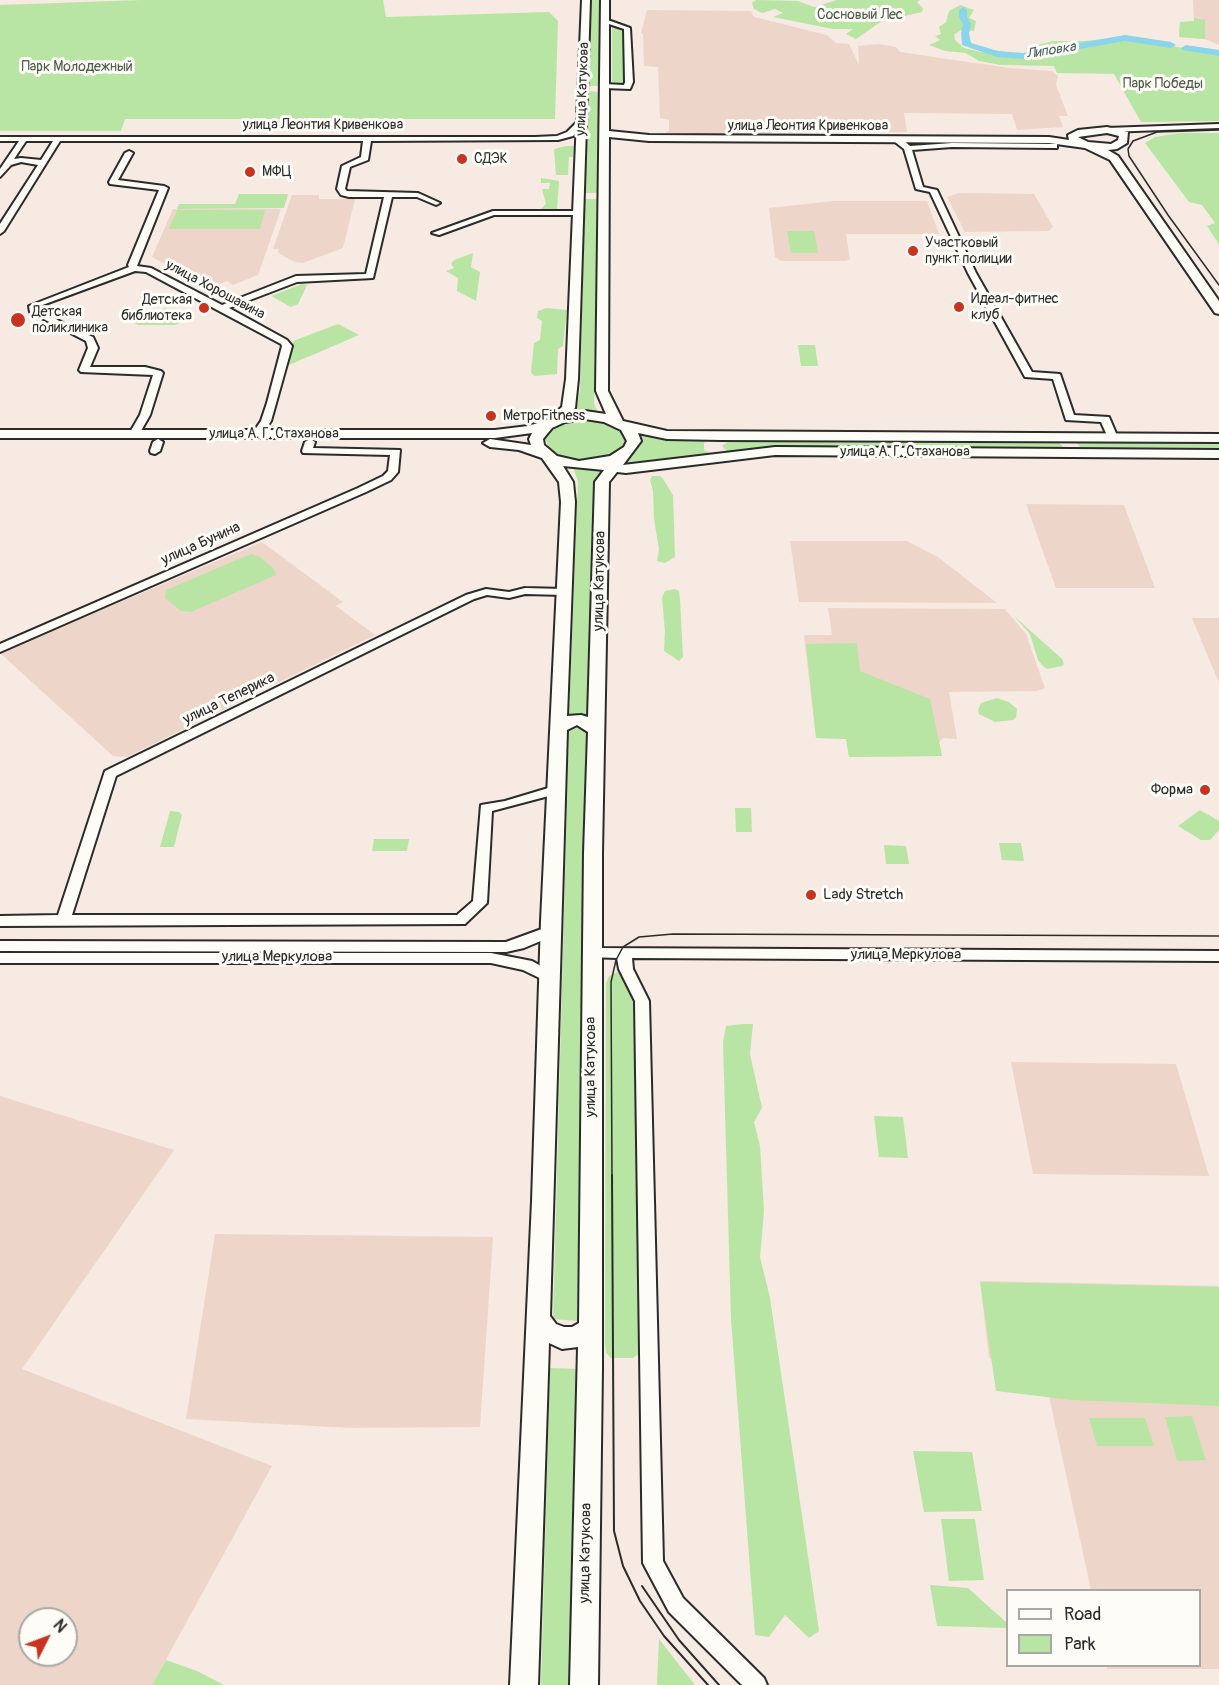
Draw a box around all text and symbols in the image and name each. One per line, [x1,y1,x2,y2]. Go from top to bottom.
park label: Сосновый Лес [817,7,903,23]
water label: Липовка [1025,39,1077,63]
street label: улица Катукова [573,42,593,136]
park label: Парк Молодежный [21,59,133,75]
park label: Парк Победы [1123,76,1203,92]
street label: улица Леонтия Кривенкова [243,117,403,133]
street label: улица Леонтия Кривенкова [728,118,888,134]
place label: СДЭК [474,151,507,167]
marker: СДЭК [455,152,469,166]
place label: МФЦ [262,164,291,180]
marker: МФЦ [243,165,257,179]
place label: Участковый пункт полиции [925,235,1012,268]
marker: Участковый пункт полиции [906,244,920,258]
street label: улица Хорошавина [162,257,268,323]
place label: Идеал-фитнес клуб [971,291,1059,324]
place label: Детская библиотека [121,292,192,324]
marker: Идеал-фитнес клуб [952,300,966,314]
marker: Детская библиотека [197,301,211,315]
place label: Детская поликлиника [32,304,108,336]
marker: Детская поликлиника [9,311,27,329]
place label: МетроFitness [503,408,585,424]
marker: МетроFitness [484,409,498,423]
street label: улица А. Г. Стаханова [209,426,339,442]
street label: улица А. Г. Стаханова [840,444,970,460]
street label: улица Бунина [159,519,243,569]
street label: улица Катукова [590,531,610,631]
street label: улица Теперика [180,669,278,729]
place label: Форма [1151,781,1193,799]
marker: Форма [1198,783,1212,797]
place label: Lady Stretch [823,886,903,904]
marker: Lady Stretch [804,888,818,902]
street label: улица Меркулова [851,946,961,964]
street label: улица Меркулова [222,948,332,966]
street label: улица Катукова [582,1017,600,1117]
street label: улица Катукова [576,1503,596,1603]
legend [1006,1589,1201,1667]
text: Road [1064,1603,1101,1626]
north arrow [18,1607,78,1667]
text: N [49,1616,71,1637]
text: Park [1064,1633,1096,1656]

